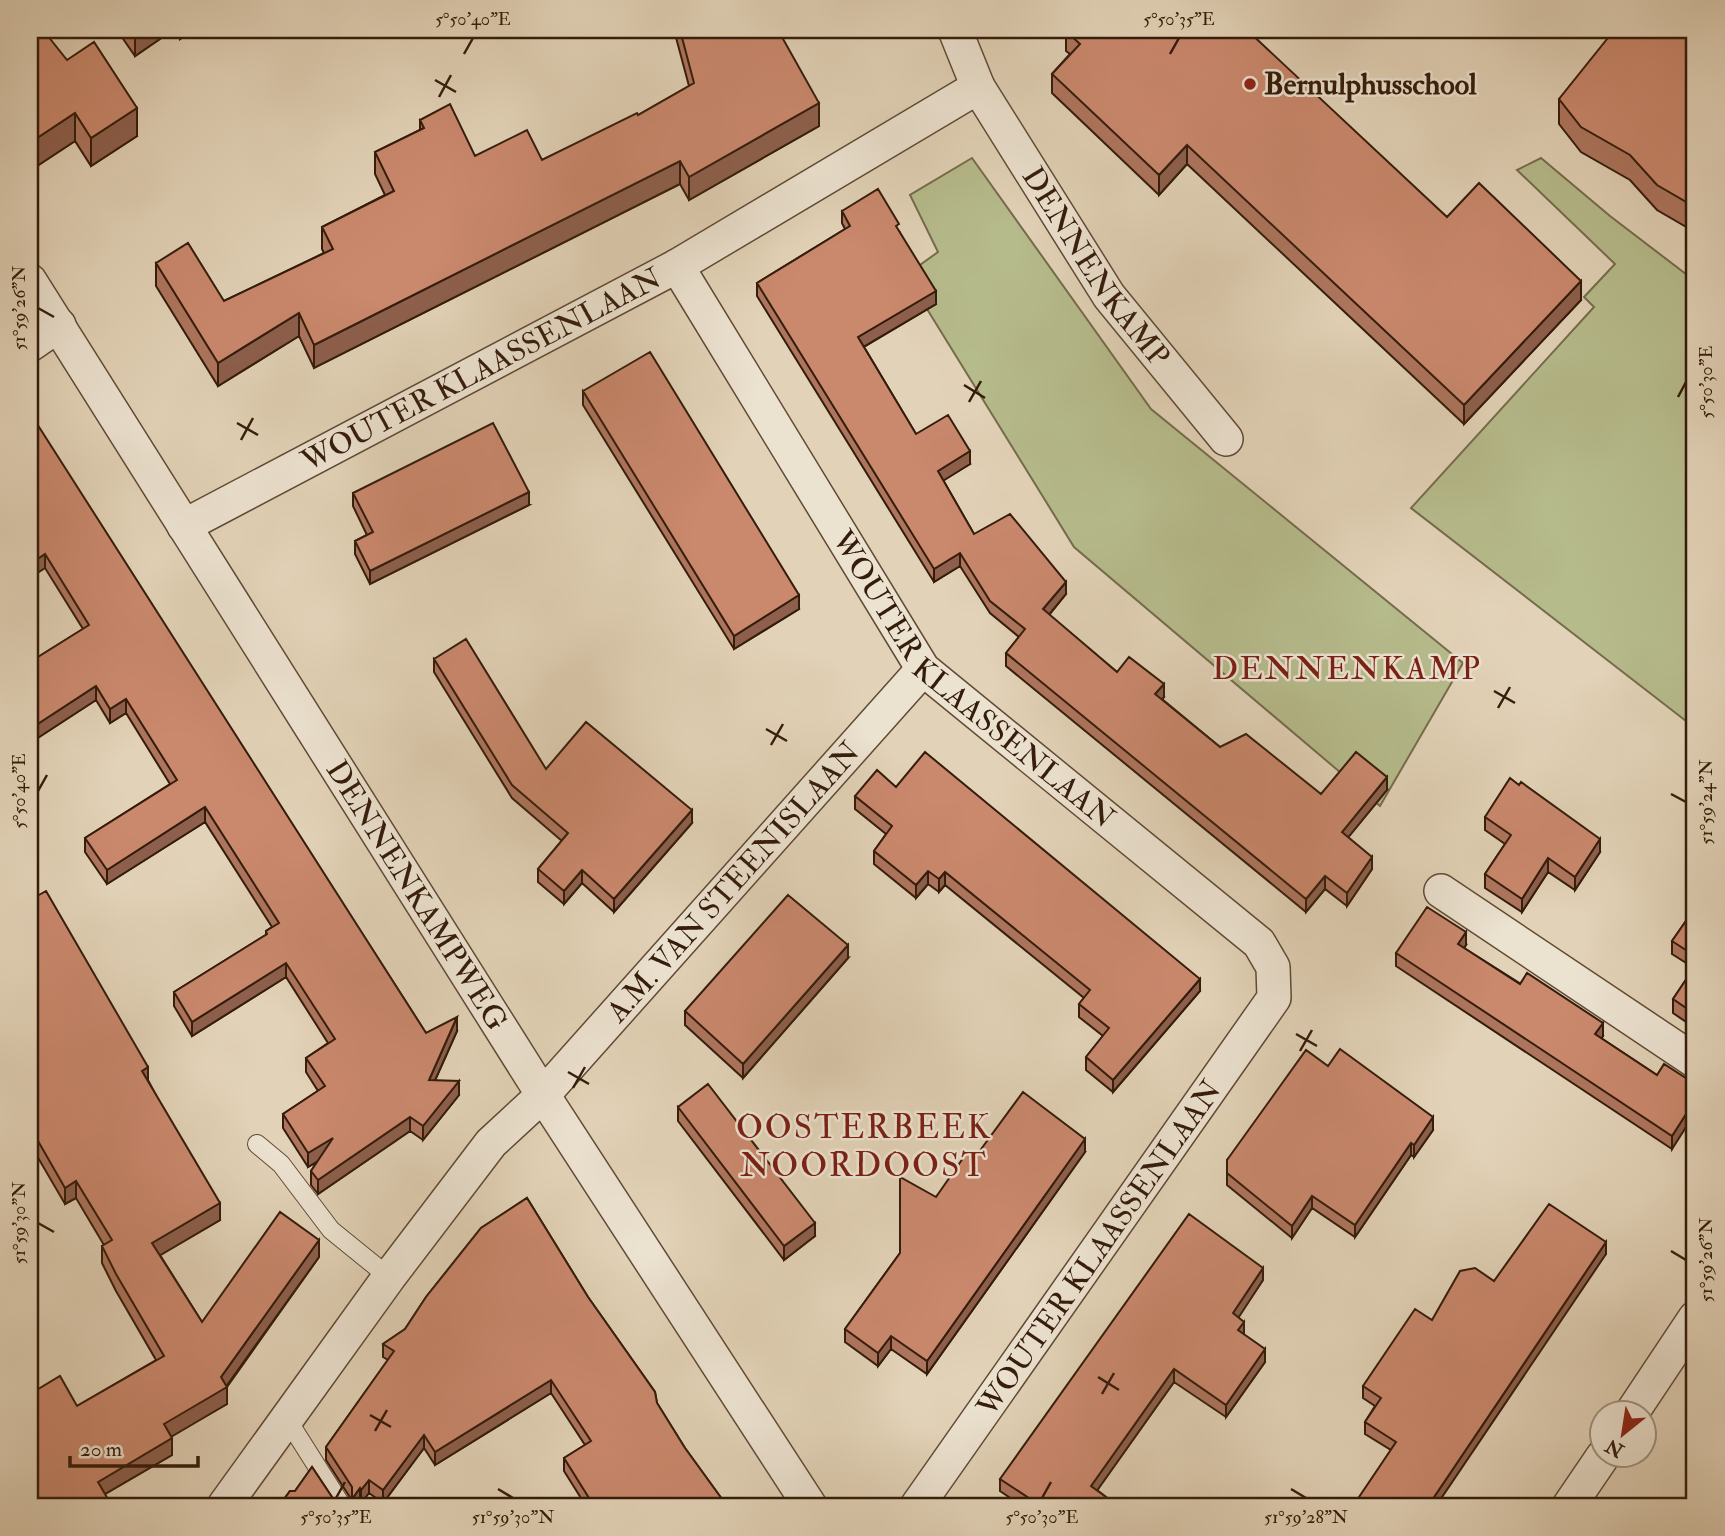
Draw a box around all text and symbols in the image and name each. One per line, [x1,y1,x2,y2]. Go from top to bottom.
text: 5°50'40"E [435,8,511,31]
text: 5°50'35"E [1143,8,1215,31]
place label: Bernulphusschool [1264,66,1477,103]
marker: Bernulphusschool [1242,76,1258,92]
street label: DENNENKAMP [1014,160,1177,374]
street label: WOUTER KLAASSENLAAN [294,260,668,480]
text: 51°59'26"N [8,266,31,350]
text: 5°50'30"E [1695,346,1718,418]
street label: WOUTER KLAASSENLAAN [823,523,1122,837]
district label: DENNENKAMP [1212,649,1482,689]
street label: A.M. VAN STEENISLAAN [598,734,868,1031]
text: 5°50'40"E [8,753,31,829]
street label: DENNENKAMPWEG [318,754,515,1037]
text: 51°59'24"N [1695,759,1718,845]
street label: WOUTER KLAASSENLAAN [969,1073,1230,1424]
district label: OOSTERBEEK NOORDOOST [736,1107,992,1186]
text: 51°59'30"N [8,1182,31,1264]
text: 51°59'26"N [1695,1218,1718,1302]
north arrow [1588,1400,1658,1470]
scale bar [70,1424,198,1468]
text: N [1601,1433,1629,1463]
text: 20 m [80,1436,122,1463]
text: 5°50'35"E [300,1506,372,1529]
text: 51°59'30"N [472,1506,554,1529]
text: 5°50'30"E [1006,1506,1078,1529]
text: 51°59'28"N [1264,1506,1348,1529]

